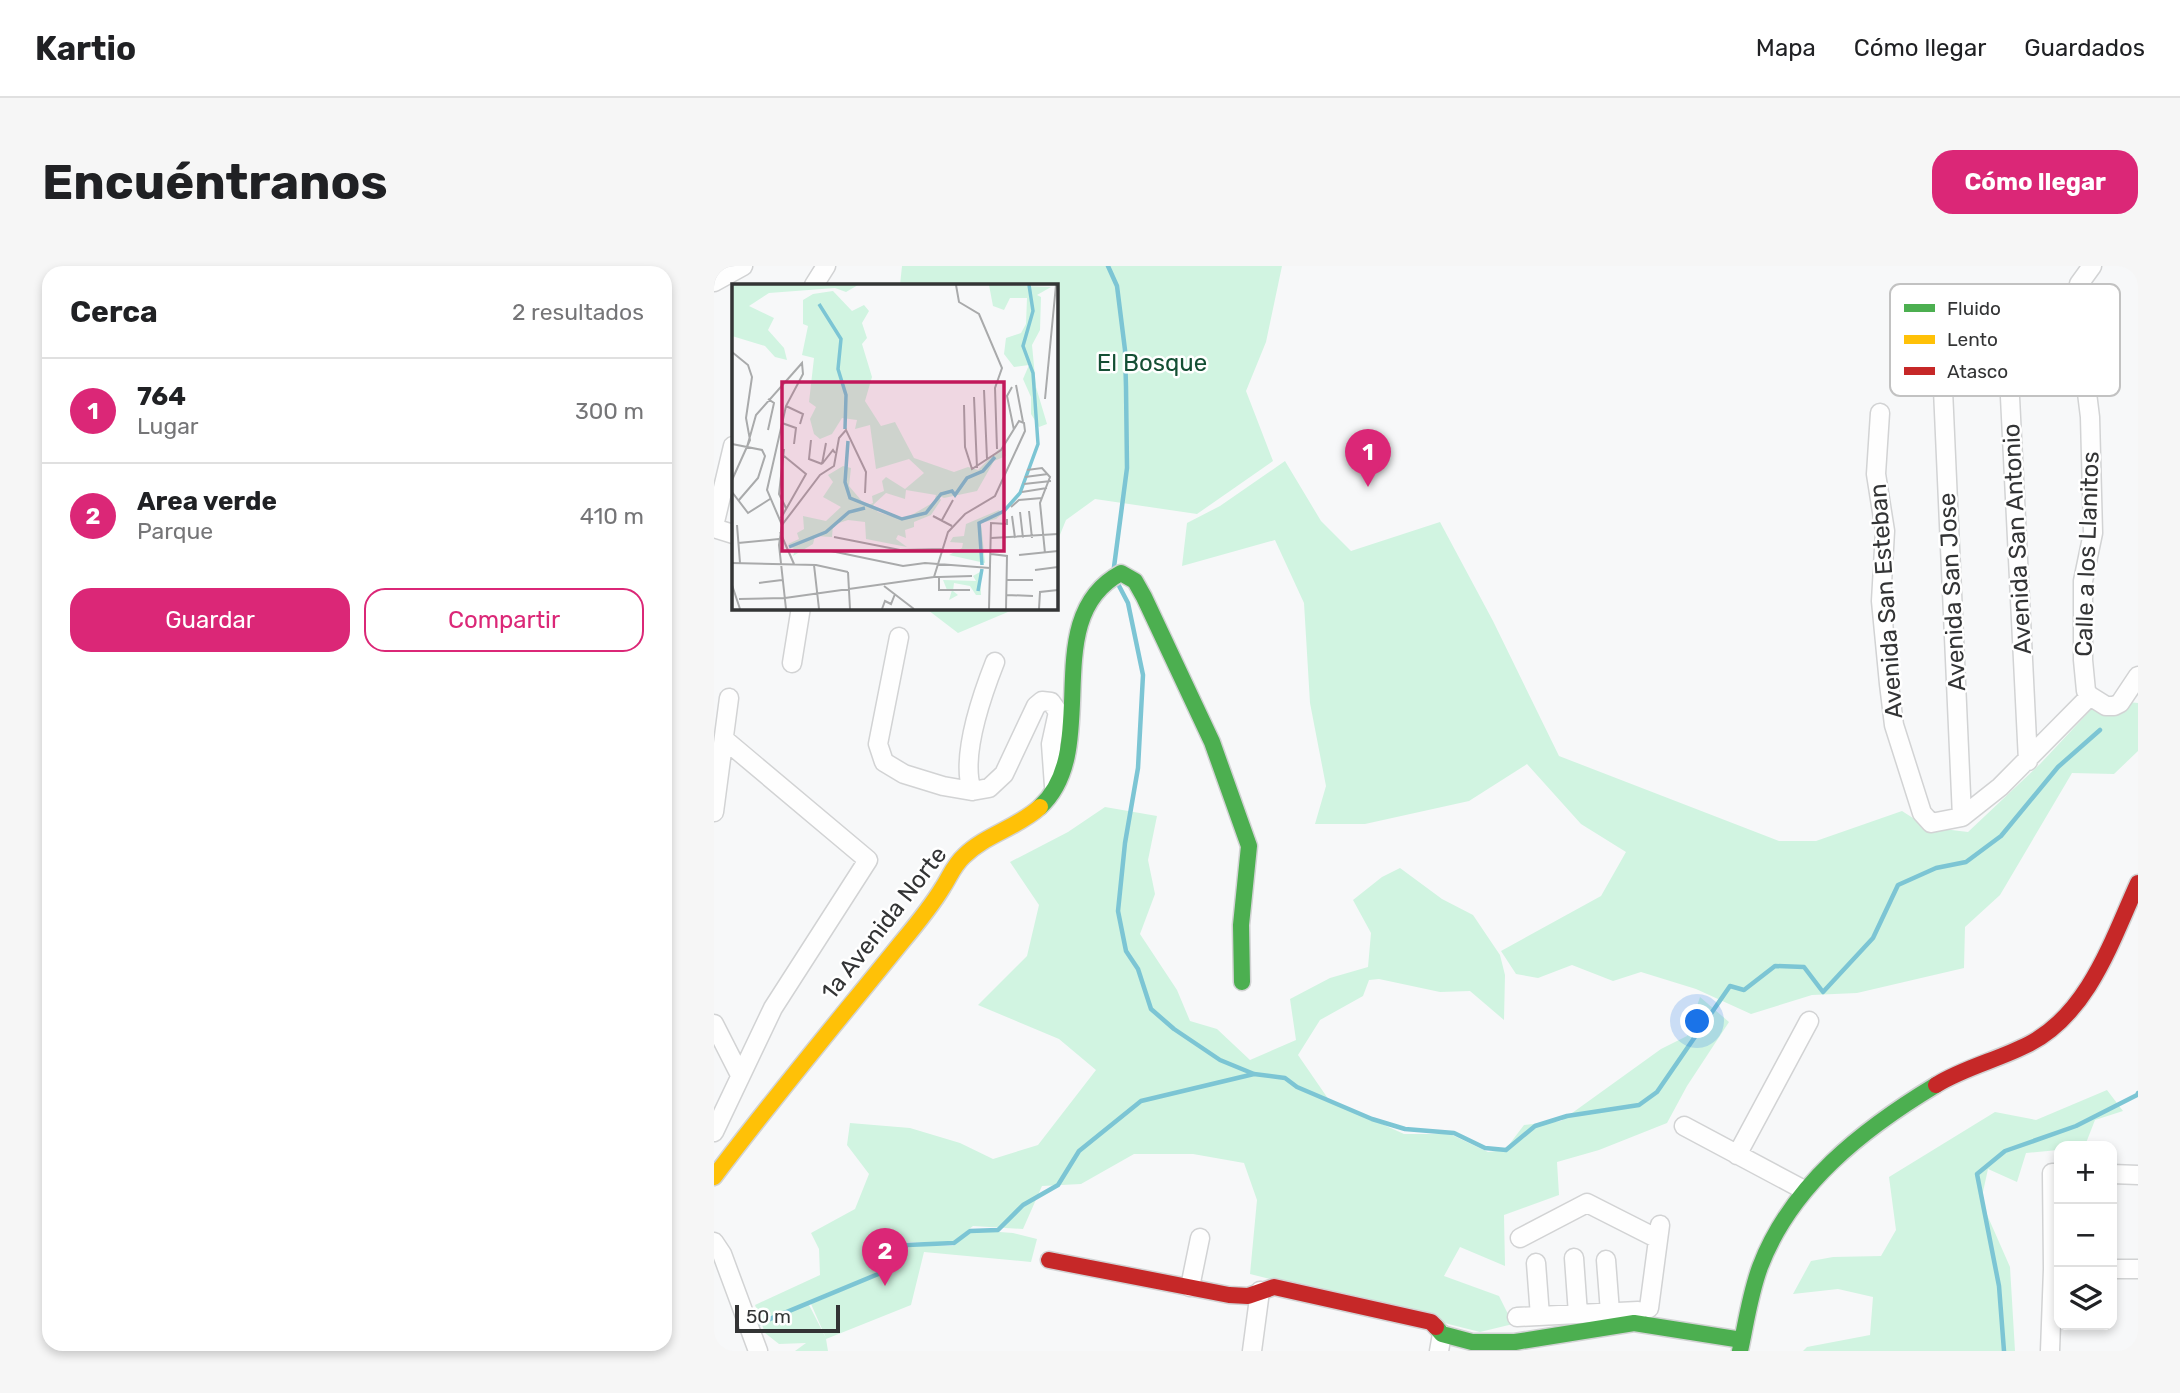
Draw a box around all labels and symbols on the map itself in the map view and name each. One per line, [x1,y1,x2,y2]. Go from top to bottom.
inset map [732,284,1057,609]
legend [1890,284,2120,396]
text: Fluido [1947,297,2001,320]
text: Lento [1947,328,1998,351]
park label: El Bosque [1097,349,1207,377]
text: Atasco [1947,360,2008,383]
street label: Avenida San Antonio [1997,423,2037,655]
pin: 1 [1345,429,1391,487]
street label: Calle a los Llanitos [2069,451,2105,657]
street label: Avenida San Esteban [1864,482,1908,720]
street label: Avenida San Jose [1933,492,1971,692]
street label: 1a Avenida Norte [816,841,952,1005]
your location [1680,1004,1714,1038]
pin: 2 [862,1228,908,1286]
scale bar [735,1302,840,1334]

